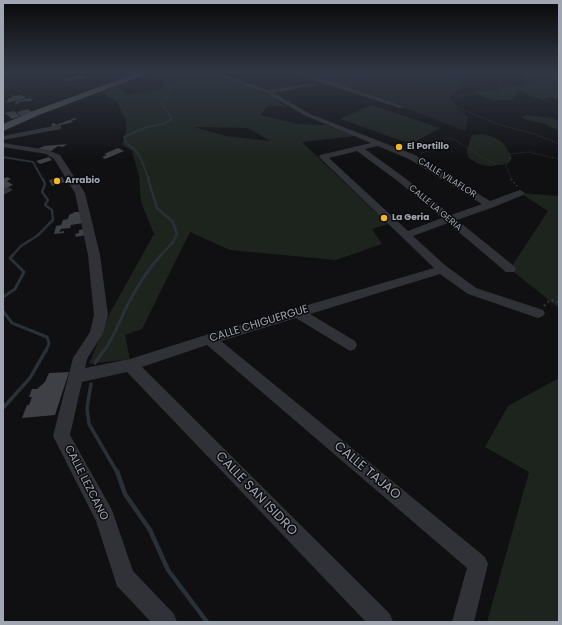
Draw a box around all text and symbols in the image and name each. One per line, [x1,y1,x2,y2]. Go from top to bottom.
marker: El Portillo [394,142,404,152]
place label: El Portillo [407,142,449,152]
street label: CALLE VILAFLOR [416,156,478,200]
marker: Arrabio [52,176,62,186]
place label: Arrabio [65,176,100,186]
street label: CALLE LA GERIA [406,183,464,233]
marker: La Geria [379,213,389,223]
place label: La Geria [392,213,429,223]
street label: CALLE CHIGUERGUE [208,303,310,345]
street label: CALLE TAJAO [331,439,403,503]
street label: CALLE LEZCANO [61,443,111,523]
street label: CALLE SAN ISIDRO [212,449,300,539]

